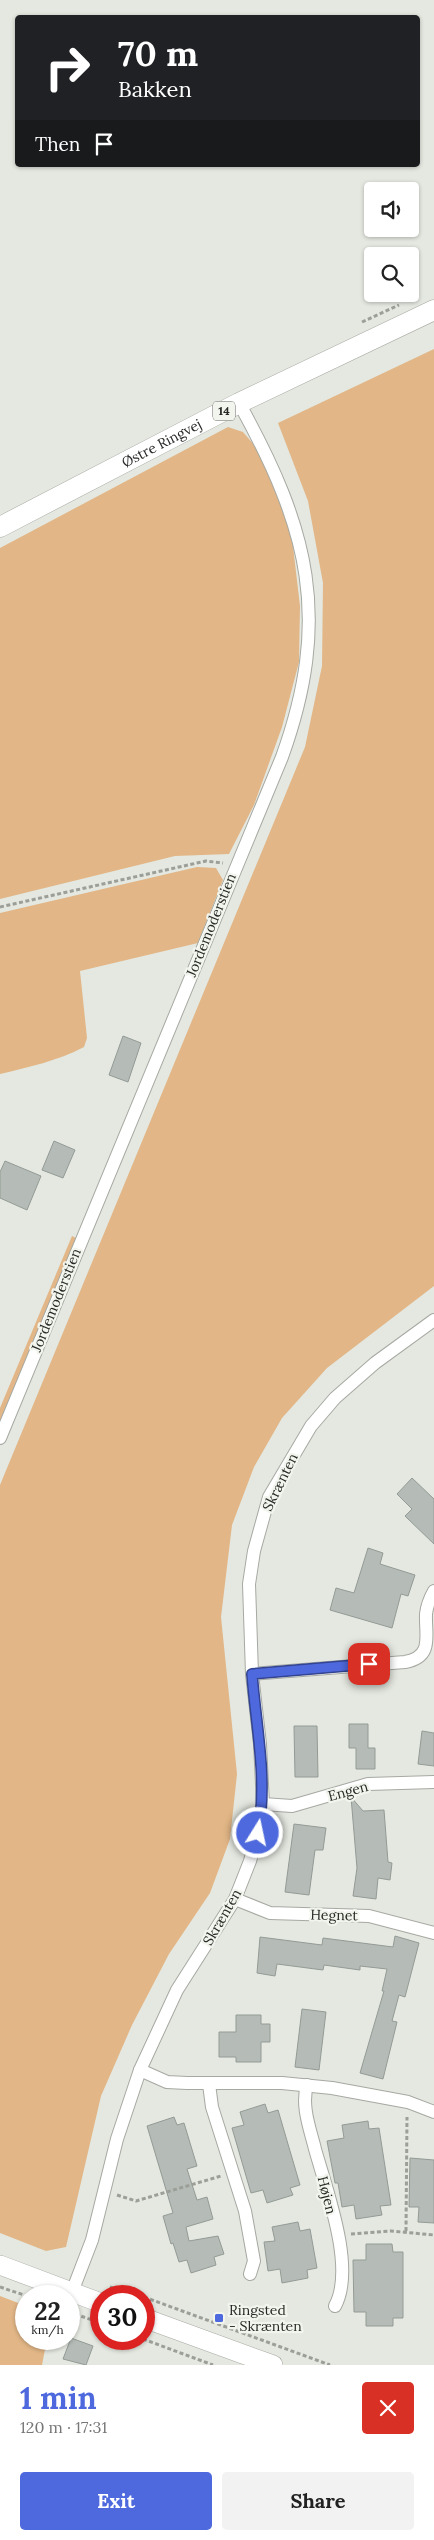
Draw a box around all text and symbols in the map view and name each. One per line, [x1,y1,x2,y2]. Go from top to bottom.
text: 70 m [118,31,198,76]
icon: right [35,35,100,100]
text: Bakken [118,75,192,103]
icon: arrive [90,130,118,158]
text: Then [35,132,80,156]
map controls [364,182,419,302]
button: sound [364,182,419,237]
button: search [364,247,419,302]
road number: 14 [213,402,235,421]
street label: Østre Ringvej [118,415,205,471]
street label: Jordemoderstien [182,870,240,980]
street label: Jordemoderstien [27,1245,85,1355]
street label: Skrænten [258,1450,302,1514]
pin [348,1643,390,1685]
icon: arrive [355,1650,383,1678]
street label: Engen [326,1777,371,1805]
position arrow [231,1806,283,1858]
street label: Skrænten [199,1885,246,1948]
street label: Hegnet [310,1906,358,1924]
street label: Højen [314,2174,341,2216]
speed limit sign: 30 [90,2285,155,2350]
text: 22 [34,2295,61,2327]
place label: Ringsted - Skrænten [229,2301,302,2335]
marker: Ringsted - Skrænten [213,2312,225,2324]
text: km/h [31,2322,64,2337]
text: 1 min [20,2379,97,2417]
button: close [362,2382,414,2434]
text: 120 m · 17:31 [20,2417,107,2437]
button: Exit [20,2472,212,2530]
button: Share [222,2472,414,2530]

